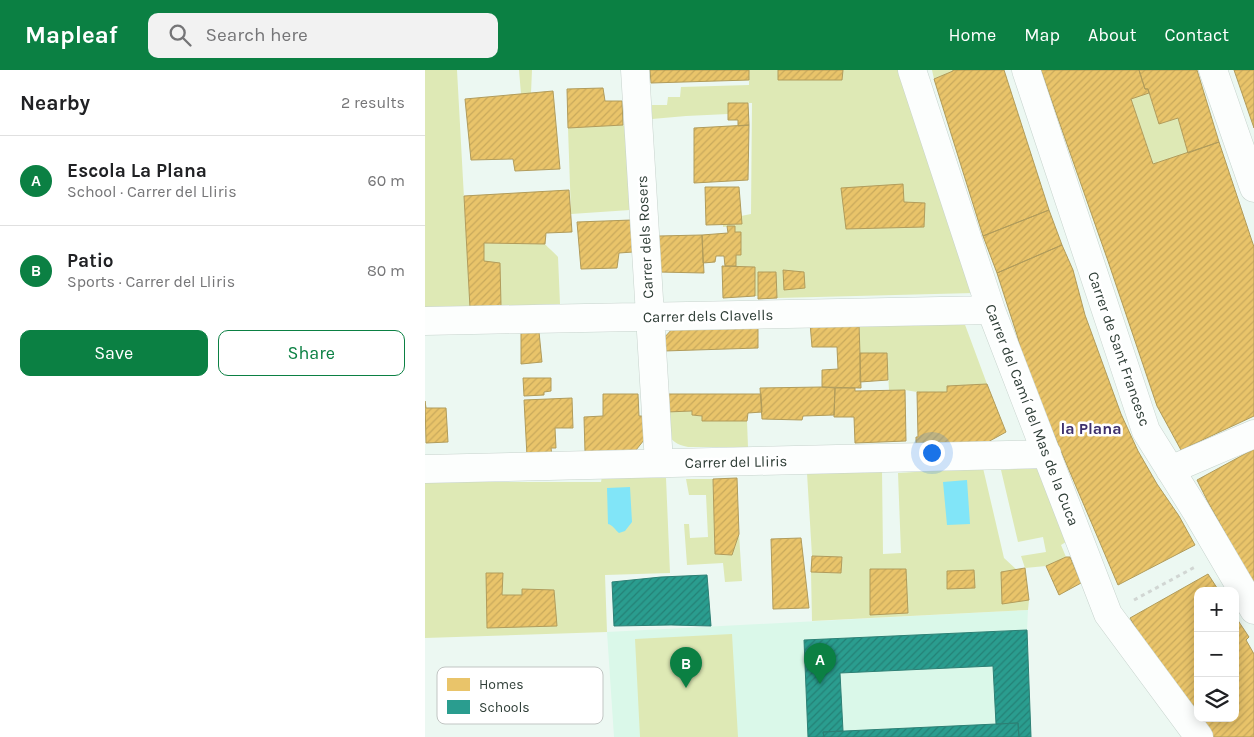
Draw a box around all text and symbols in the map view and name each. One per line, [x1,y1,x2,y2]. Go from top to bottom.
search box [148,13,498,58]
text: Mapleaf [25,21,118,49]
icon: search [166,21,194,49]
text: Search here [206,24,308,46]
text: Home [948,24,996,46]
text: Map [1024,24,1060,46]
text: About [1088,24,1137,46]
text: Contact [1165,24,1229,46]
text: Nearby [20,91,90,115]
text: 2 results [341,93,405,112]
text: Escola La Plana [67,160,207,182]
text: A [31,171,41,190]
text: 60 m [368,171,405,190]
street label: Carrer dels Rosers [633,175,657,299]
text: School · Carrer del Lliris [67,182,237,201]
text: Patio [67,250,114,272]
text: B [31,261,41,280]
text: 80 m [367,261,405,280]
street label: Carrer de Sant Francesc [1084,269,1154,429]
text: Sports · Carrer del Lliris [67,272,235,291]
street label: Carrer del Camí del Mas de la Cuca [981,302,1083,528]
street label: Carrer dels Clavells [643,306,773,326]
button: Save [20,330,208,376]
button: Share [218,330,405,376]
district label: la Plana [1060,419,1122,438]
your location [919,440,945,466]
street label: Carrer del Lliris [684,452,788,472]
map controls [1194,587,1239,722]
button: + [1194,587,1239,632]
button: − [1194,632,1239,677]
pin: A [804,643,836,684]
pin: B [670,647,702,688]
legend [437,667,603,724]
text: Homes [479,676,524,693]
button: layers [1194,677,1239,722]
text: Schools [479,699,530,716]

